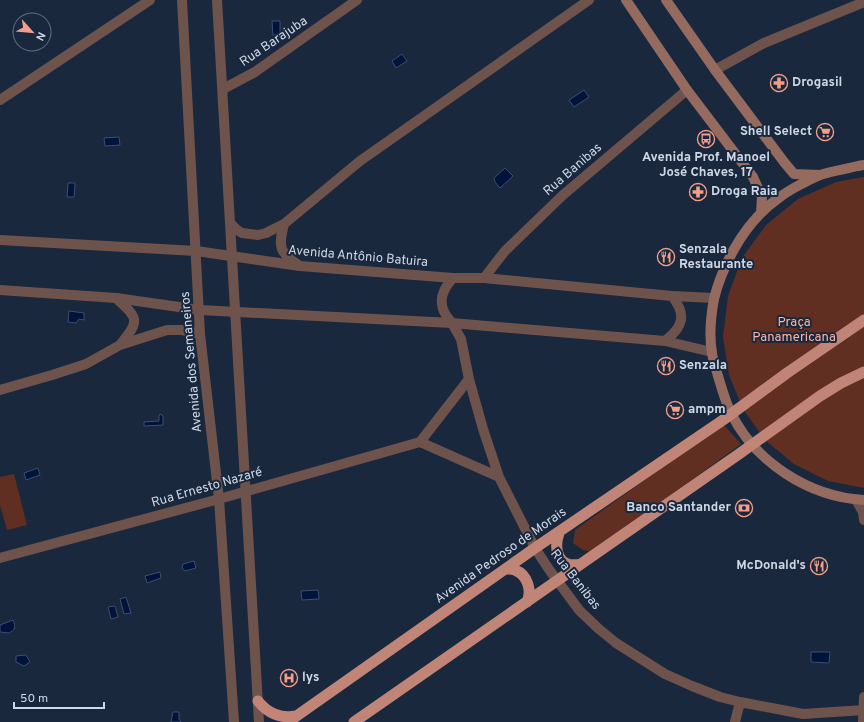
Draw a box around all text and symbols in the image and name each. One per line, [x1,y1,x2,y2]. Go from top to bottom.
north arrow [12,12,52,52]
street label: Rua Barajuba [237,13,311,71]
text: N [32,29,48,43]
pharmacy icon: Drogasil [769,73,789,93]
place label: Drogasil [792,75,842,91]
supermarket icon: Shell Select [815,122,835,142]
place label: Shell Select [740,124,812,140]
bus stop icon: Avenida Prof. Manoel José Chaves, 17 [696,129,716,149]
street label: Rua Banibas [540,140,606,200]
place label: Avenida Prof. Manoel José Chaves, 17 [642,150,770,181]
pharmacy icon: Droga Raia [688,182,708,202]
place label: Droga Raia [711,184,778,200]
place label: Senzala Restaurante [679,242,753,273]
street label: Avenida Antônio Batuira [287,243,429,271]
restaurant icon: Senzala Restaurante [656,247,676,267]
street label: Avenida dos Semaneiros [178,291,206,433]
park label: Praça Panamericana [752,315,836,346]
restaurant icon: Senzala [656,356,676,376]
place label: Senzala [679,358,727,374]
supermarket icon: ampm [665,400,685,420]
place label: ampm [688,402,726,418]
street label: Rua Ernesto Nazaré [150,464,264,512]
bank icon: Banco Santander [734,498,754,518]
place label: Banco Santander [626,500,732,516]
street label: Avenida Pedroso de Morais [432,505,570,607]
street label: Rua Banibas [546,547,604,613]
restaurant icon: McDonald's [809,556,829,576]
place label: McDonald's [736,558,806,574]
hospital icon: lys [279,668,299,688]
place label: lys [302,670,319,686]
scale bar [14,684,104,710]
text: 50 m [20,691,48,707]

